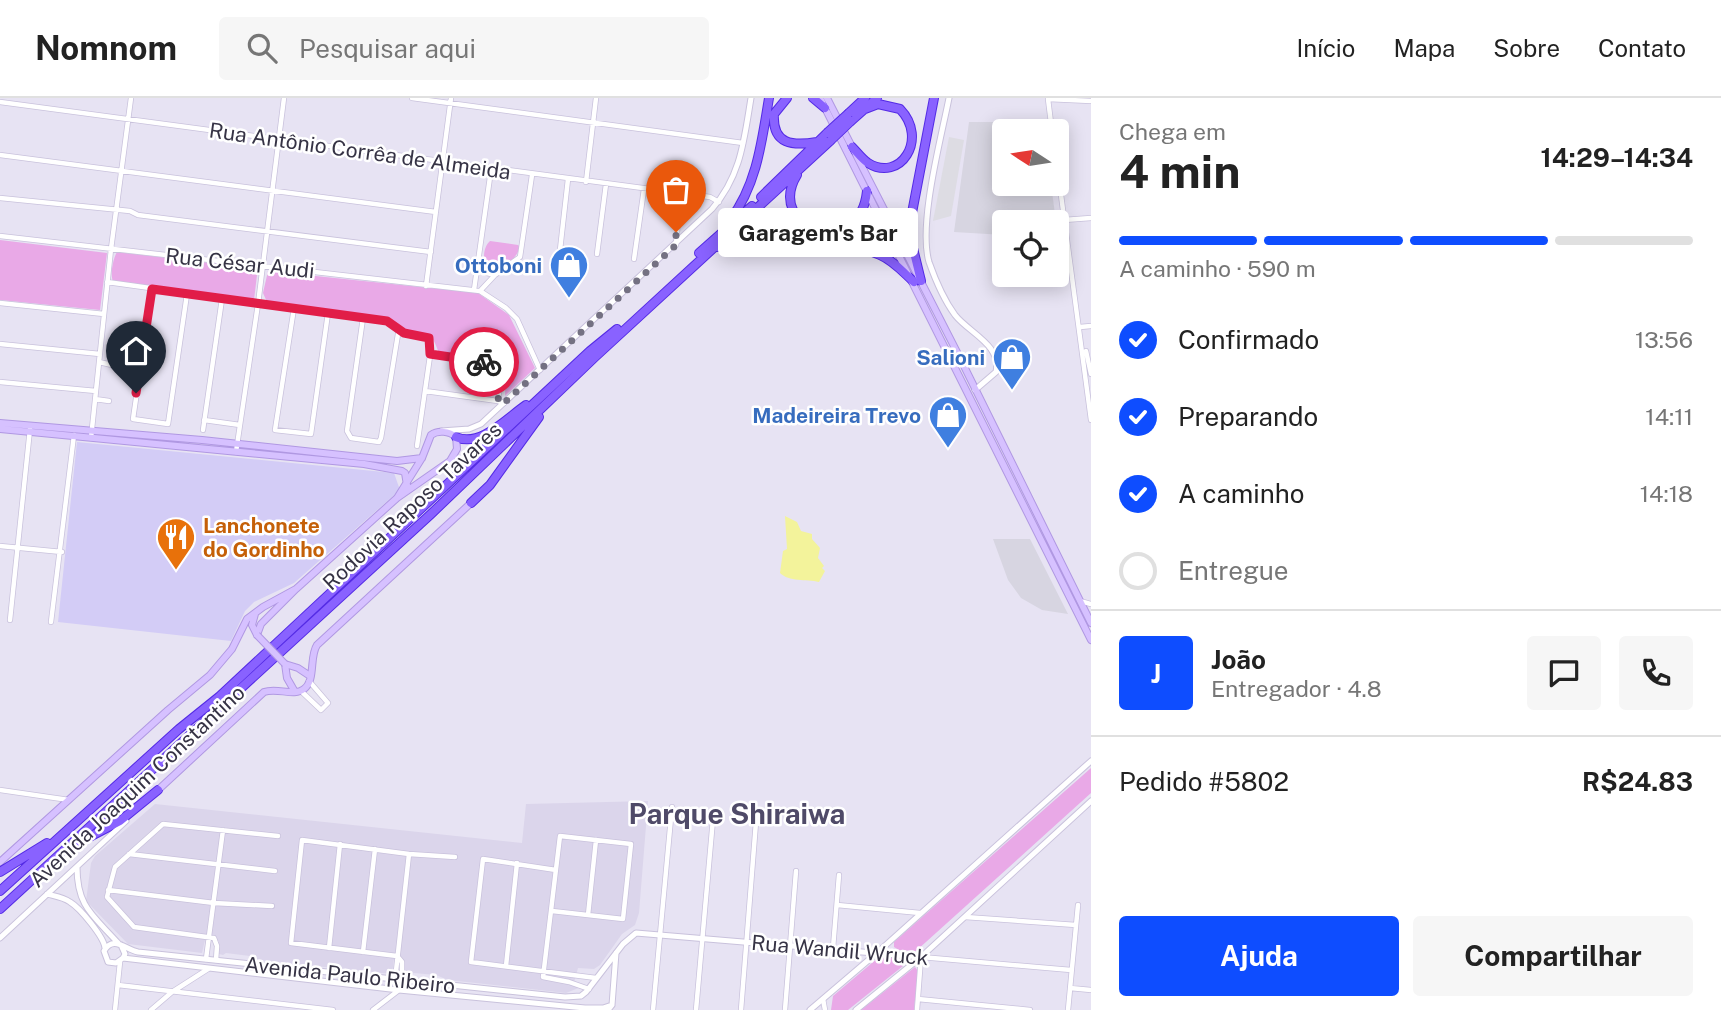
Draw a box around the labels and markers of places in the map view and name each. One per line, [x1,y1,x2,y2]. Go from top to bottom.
pin [646,160,706,232]
callout: Garagem's Bar [718,208,917,256]
shop icon: Ottoboni [548,244,590,299]
place label: Ottoboni [455,253,542,278]
pin [106,321,166,393]
shop icon: Salioni [991,336,1033,391]
place label: Salioni [916,345,985,370]
shop icon: Madeireira Trevo [927,394,969,449]
place label: Madeireira Trevo [752,403,921,428]
place label: Lanchonete do Gordinho [203,513,325,562]
restaurant icon: Lanchonete do Gordinho [155,516,197,571]

